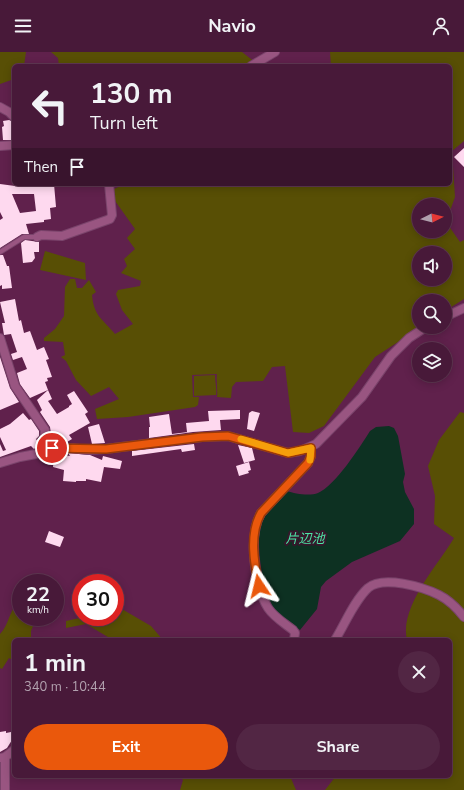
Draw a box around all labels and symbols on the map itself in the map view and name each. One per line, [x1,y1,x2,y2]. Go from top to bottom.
north arrow [412,198,452,238]
pin [35,431,69,465]
water label: 片辺池 [285,530,326,548]
position arrow [238,565,280,607]
speed limit sign: 30 [72,574,124,626]

